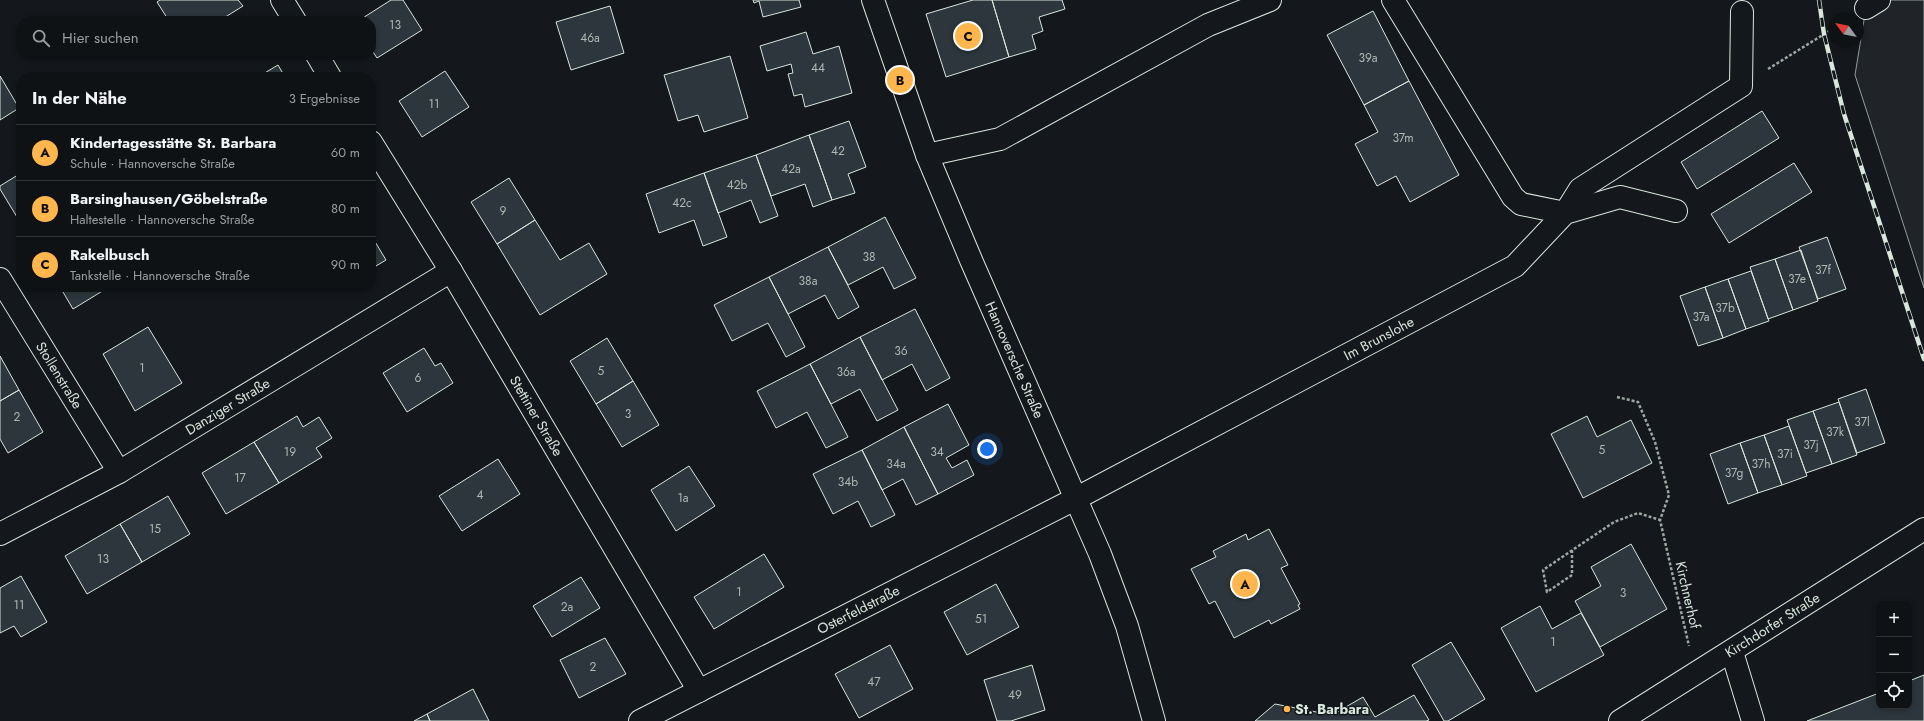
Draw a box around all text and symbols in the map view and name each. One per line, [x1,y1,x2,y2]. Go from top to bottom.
north arrow [1828,12,1864,48]
search box [16,16,376,60]
house number: 13 [389,16,401,34]
pin: C [955,21,981,51]
icon: search [30,27,52,49]
text: Hier suchen [62,27,139,49]
house number: 46a [580,29,600,47]
house number: 39a [1359,49,1378,67]
house number: 44 [811,59,825,77]
pin: B [887,65,913,95]
text: In der Nähe [32,86,127,110]
text: 3 Ergebnisse [289,89,360,108]
house number: 11 [429,95,439,113]
house number: 37m [1392,129,1414,147]
text: Kindertagesstätte St. Barbara [70,132,276,154]
house number: 42 [831,142,845,160]
text: A [40,143,50,162]
text: 60 m [331,143,360,162]
text: Schule · Hannoversche Straße [70,154,235,173]
house number: 42a [781,160,801,178]
house number: 42b [727,176,747,194]
text: Barsinghausen/Göbelstraße [70,188,268,210]
house number: 42c [672,194,692,212]
text: B [41,199,49,218]
text: 80 m [331,199,360,218]
house number: 9 [500,202,507,220]
text: Haltestelle · Hannoversche Straße [70,210,254,229]
text: Rakelbusch [70,244,150,266]
house number: 38 [862,248,876,266]
text: C [40,255,50,274]
text: 90 m [331,255,360,274]
house number: 37f [1815,261,1832,279]
text: Tankstelle · Hannoversche Straße [70,266,250,285]
house number: 37e [1788,270,1806,288]
house number: 38a [799,272,818,290]
street label: Hannoversche Straße [980,298,1049,421]
house number: 37b [1715,299,1735,317]
house number: 37a [1692,308,1710,326]
street label: Im Brunslohe [1340,311,1417,365]
street label: Stollenstraße [31,338,88,413]
house number: 36 [894,342,908,360]
house number: 1 [139,359,145,377]
house number: 5 [598,362,605,380]
house number: 36a [836,363,856,381]
house number: 6 [415,369,422,387]
street label: Stettiner Straße [505,372,568,460]
street label: Danziger Straße [181,373,274,440]
house number: 3 [625,405,632,423]
house number: 2 [14,408,21,426]
house number: 37l [1854,413,1870,431]
house number: 37k [1826,423,1845,441]
house number: 37j [1803,436,1819,454]
your location [977,439,997,459]
house number: 5 [1599,441,1606,459]
house number: 19 [284,443,296,461]
house number: 34 [930,443,944,461]
house number: 37i [1777,445,1793,463]
house number: 34a [886,455,906,473]
house number: 37h [1752,455,1770,473]
house number: 37g [1725,464,1743,482]
house number: 17 [234,469,247,487]
house number: 34b [838,473,858,491]
house number: 4 [477,486,484,504]
house number: 1a [677,489,689,507]
house number: 15 [149,520,161,538]
house number: 13 [97,550,109,568]
street label: Kirchnerhof [1671,559,1706,632]
pin: A [1232,569,1258,599]
street label: Osterfeldstraße [813,580,903,639]
house number: 1 [736,583,742,601]
house number: 3 [1620,584,1627,602]
street label: Kirchdorfer Straße [1721,587,1823,662]
house number: 11 [14,596,24,614]
house number: 2a [561,598,574,616]
map controls [1876,601,1912,709]
button: + [1876,601,1912,637]
house number: 51 [975,610,987,628]
house number: 1 [1550,633,1556,651]
button: − [1876,637,1912,673]
house number: 2 [590,658,597,676]
house number: 47 [867,673,881,691]
button: locate [1876,673,1912,709]
house number: 49 [1008,686,1022,704]
place label: St. Barbara [1295,699,1369,719]
marker: St. Barbara [1282,704,1292,714]

